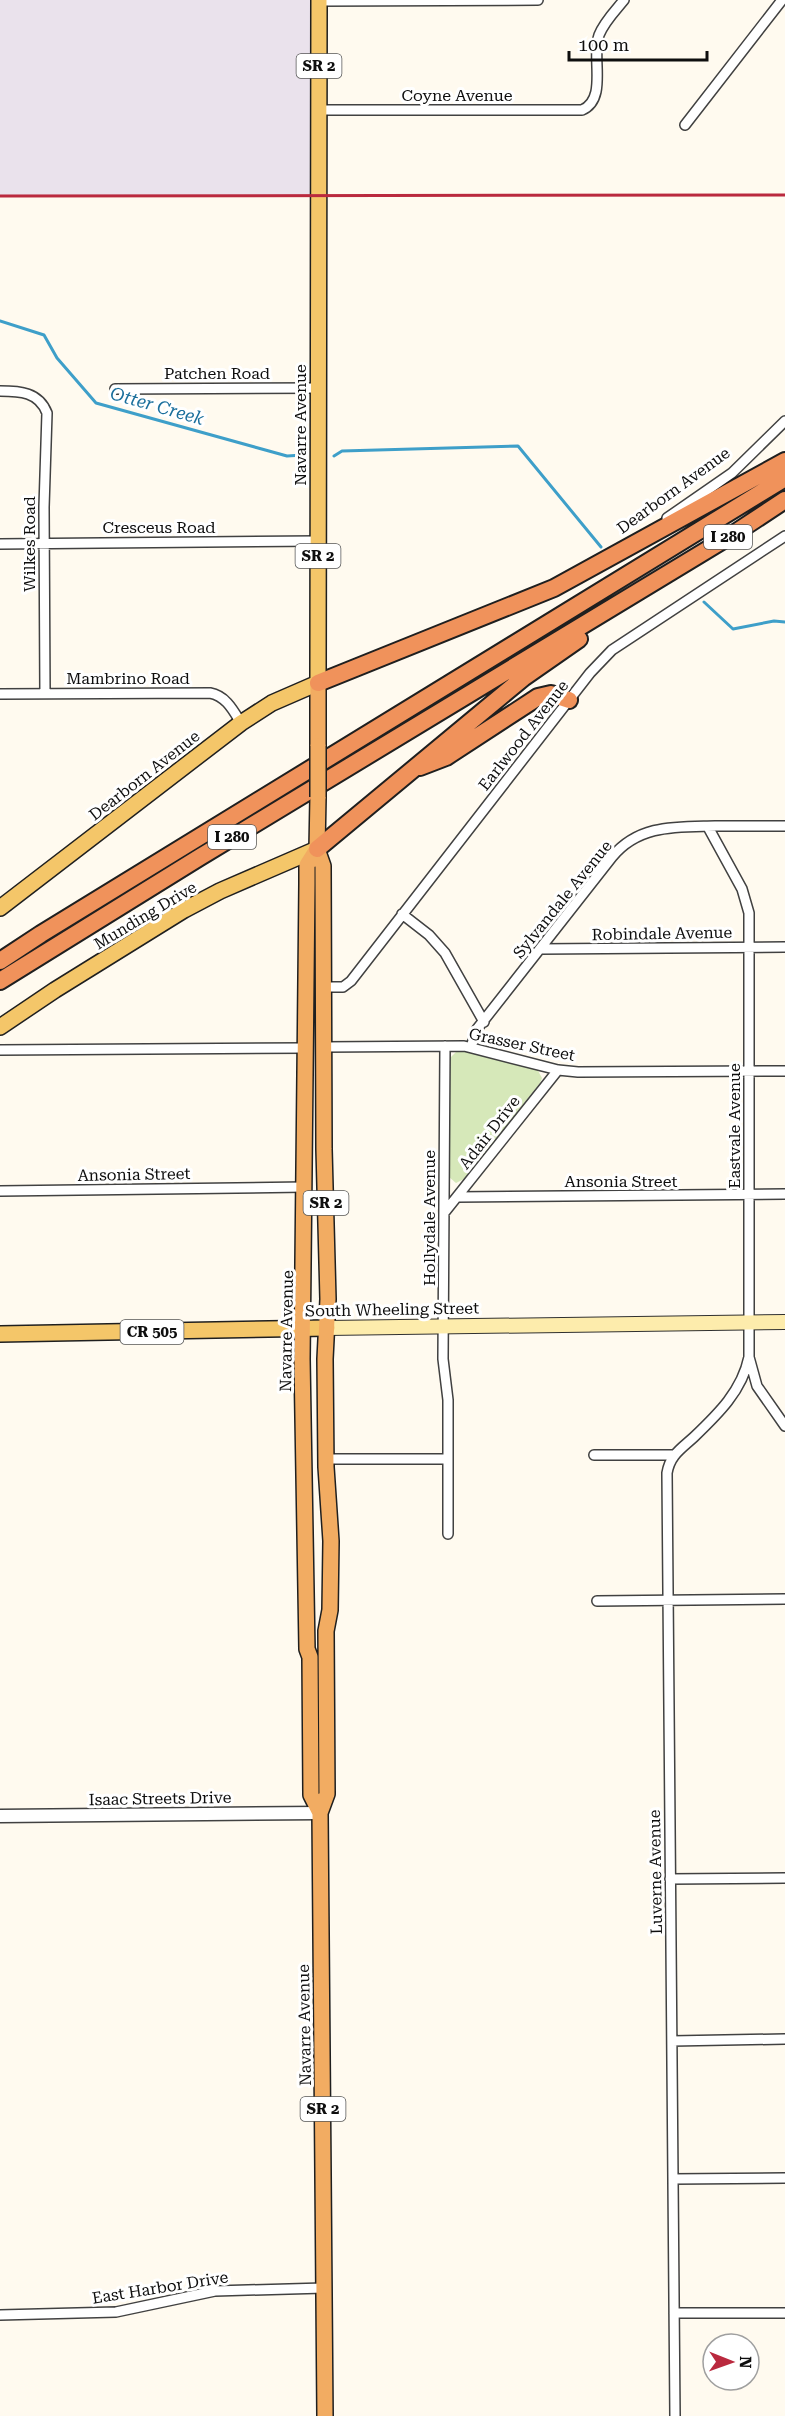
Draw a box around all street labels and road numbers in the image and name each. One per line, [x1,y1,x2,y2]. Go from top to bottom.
road number: SR 2 [296,54,342,78]
street label: Coyne Avenue [401,86,513,105]
street label: Patchen Road [164,364,270,383]
street label: Navarre Avenue [291,364,310,486]
street label: Dearborn Avenue [613,443,734,538]
street label: Wilkes Road [20,496,39,592]
street label: Cresceus Road [103,518,215,537]
road number: I 280 [704,525,752,549]
road number: SR 2 [296,544,340,568]
street label: Mambrino Road [66,669,190,688]
street label: Earlwood Avenue [474,676,572,794]
street label: Dearborn Avenue [85,726,203,824]
road number: I 280 [208,825,256,849]
street label: Sylvandale Avenue [509,836,616,962]
street label: Munding Drive [91,877,200,953]
street label: Robindale Avenue [592,923,733,944]
street label: Grasser Street [467,1024,577,1065]
street label: Eastvale Avenue [725,1063,744,1189]
street label: Adair Drive [455,1092,524,1173]
street label: Hollydale Avenue [420,1150,439,1286]
street label: Ansonia Street [77,1164,191,1185]
street label: Ansonia Street [565,1172,677,1191]
road number: SR 2 [304,1191,348,1215]
street label: Navarre Avenue [276,1270,297,1392]
street label: South Wheeling Street [305,1298,479,1321]
road number: CR 505 [120,1320,184,1344]
street label: Isaac Streets Drive [88,1788,232,1809]
street label: Luverne Avenue [645,1809,666,1935]
street label: Navarre Avenue [294,1964,315,2086]
road number: SR 2 [300,2097,346,2121]
street label: East Harbor Drive [91,2267,230,2308]

